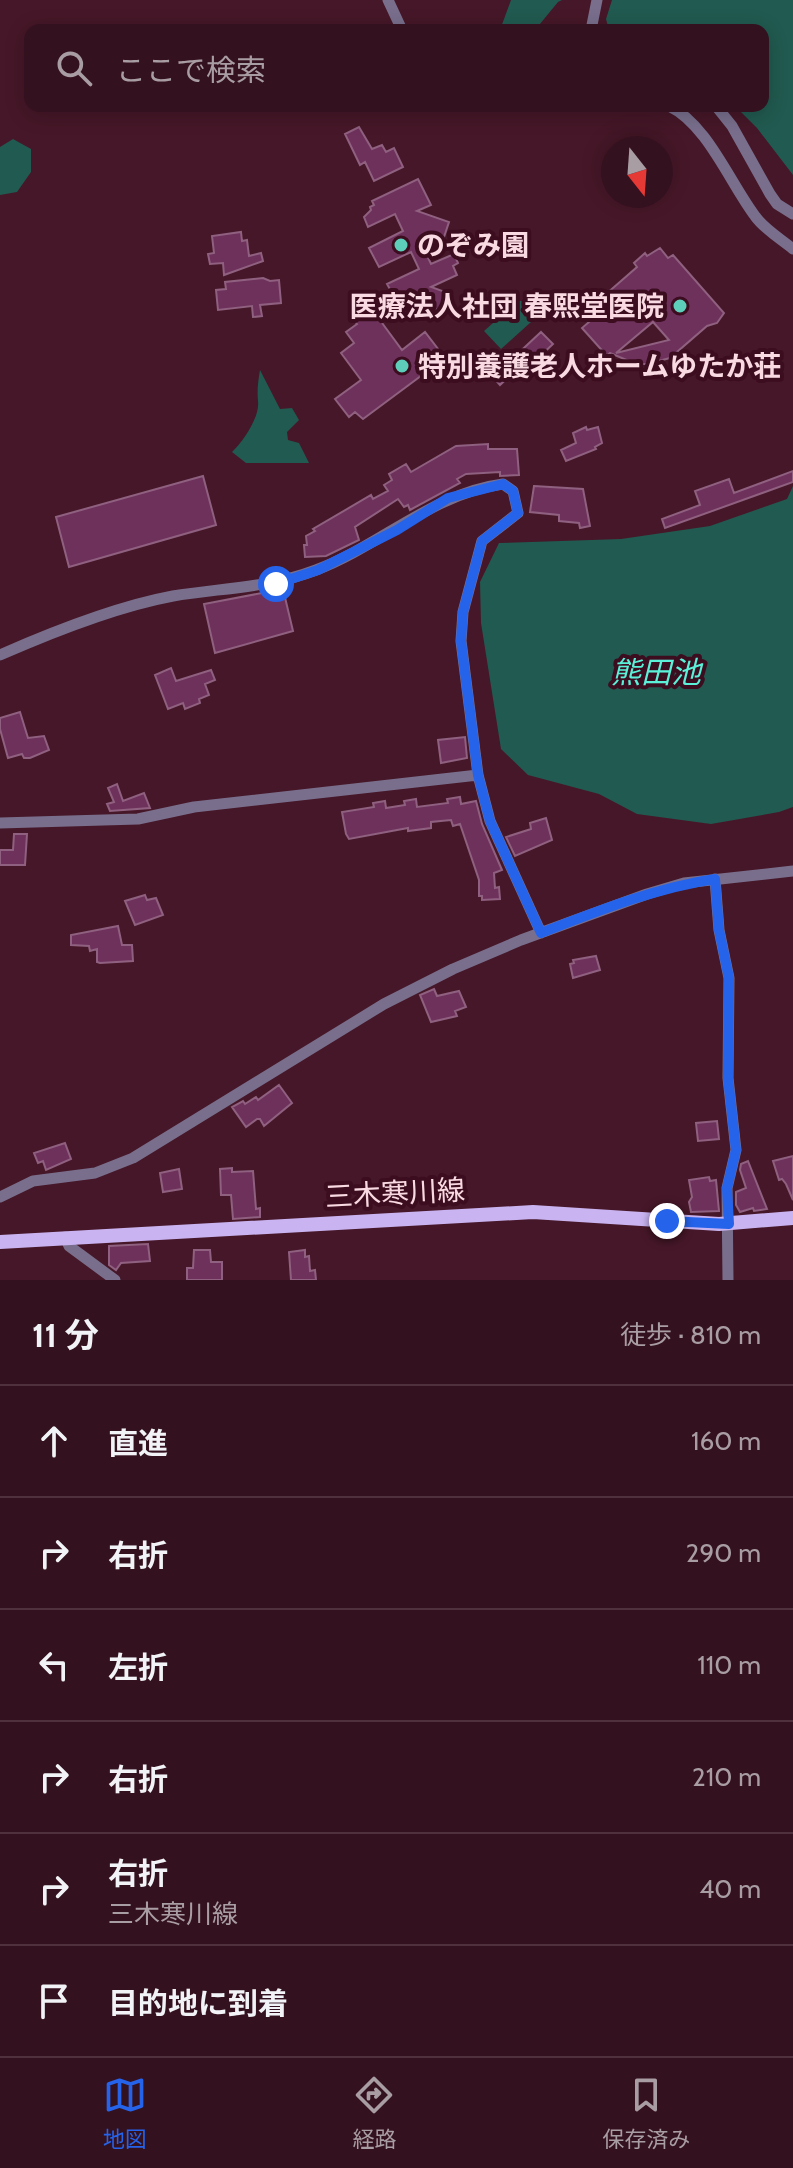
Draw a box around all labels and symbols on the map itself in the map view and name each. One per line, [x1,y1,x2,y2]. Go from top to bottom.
north arrow [601,136,673,208]
place label: のぞみ園 [417,228,529,262]
marker: のぞみ園 [392,236,410,254]
place label: 医療法人社団 春熙堂医院 [350,289,664,323]
marker: 医療法人社団 春熙堂医院 [671,297,689,315]
place label: 特別養護老人ホームゆたか荘 [418,349,781,383]
marker: 特別養護老人ホームゆたか荘 [393,357,411,375]
route start [258,566,294,602]
water label: 熊田池 [611,654,704,691]
street label: 三木寒川線 [324,1172,466,1214]
route end [649,1203,685,1239]

